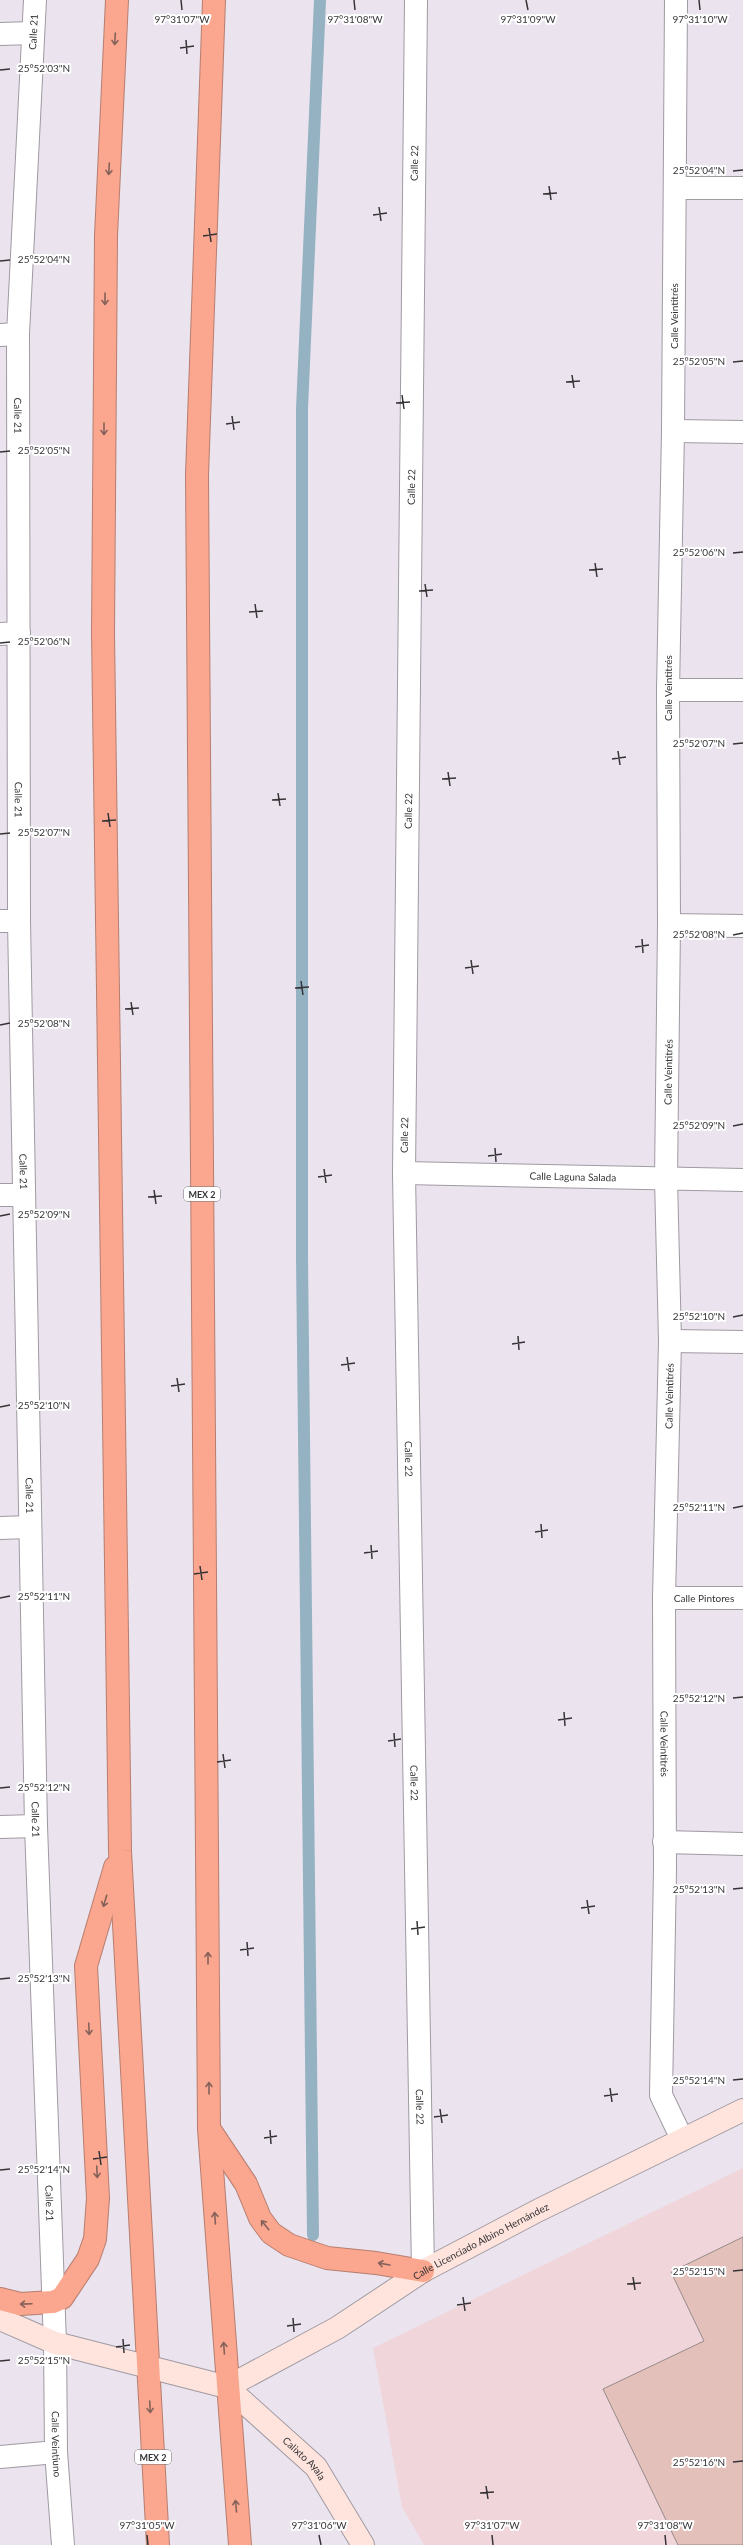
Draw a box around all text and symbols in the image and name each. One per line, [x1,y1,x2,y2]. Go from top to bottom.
text: 97°31'07"W [154,13,210,25]
text: 97°31'08"W [327,13,383,25]
text: 97°31'09"W [500,13,556,25]
text: 97°31'10"W [672,13,728,25]
street label: Calle 21 [26,14,40,50]
one-way arrow [111,32,119,45]
text: 25°52'03"N [18,62,70,74]
street label: Calle 22 [408,145,420,181]
one-way arrow [105,162,113,175]
text: 25°52'04"N [673,164,725,176]
text: 25°52'04"N [18,253,70,265]
street label: Calle Veintitrés [668,283,680,349]
one-way arrow [101,292,109,305]
text: 25°52'05"N [673,355,725,367]
street label: Calle 21 [12,398,24,434]
one-way arrow [100,422,108,435]
text: 25°52'05"N [18,444,70,456]
street label: Calle 22 [405,469,417,505]
text: 25°52'06"N [673,546,725,558]
text: 25°52'06"N [18,635,70,647]
street label: Calle Veintitrés [662,655,674,721]
text: 25°52'07"N [673,737,725,749]
street label: Calle 21 [13,782,25,818]
street label: Calle 22 [402,793,414,829]
text: 25°52'07"N [18,826,70,838]
text: 25°52'08"N [673,928,725,940]
text: 25°52'08"N [18,1017,70,1029]
street label: Calle Veintitrés [661,1039,675,1105]
street label: Calle 22 [398,1117,410,1153]
text: 25°52'09"N [673,1119,725,1131]
street label: Calle 21 [17,1153,30,1190]
street label: Calle Laguna Salada [530,1170,616,1183]
road number: MEX 2 [184,1187,220,1201]
text: 25°52'09"N [18,1208,70,1220]
text: 25°52'10"N [673,1310,725,1322]
street label: Calle Veintitrés [662,1363,676,1429]
text: 25°52'10"N [18,1399,70,1411]
street label: Calle 22 [403,1441,415,1477]
street label: Calle 21 [23,1477,36,1514]
text: 25°52'11"N [673,1501,725,1513]
text: 25°52'11"N [18,1590,70,1602]
street label: Calle Pintores [674,1592,734,1604]
text: 25°52'12"N [673,1692,725,1704]
street label: Calle Veintitrés [658,1711,671,1777]
street label: Calle 22 [408,1765,421,1801]
text: 25°52'12"N [18,1781,70,1793]
street label: Calle 21 [30,1801,42,1838]
text: 25°52'13"N [673,1883,725,1895]
one-way arrow [101,1895,108,1908]
one-way arrow [204,1952,212,1965]
text: 25°52'13"N [18,1972,70,1984]
one-way arrow [85,2022,93,2035]
text: 25°52'14"N [673,2074,725,2086]
one-way arrow [205,2082,213,2095]
street label: Calle 22 [414,2089,426,2125]
text: 25°52'14"N [18,2163,70,2175]
one-way arrow [93,2165,100,2178]
street label: Calle 21 [43,2185,57,2221]
street label: Calle Licenciado Albino Hernández [410,2200,551,2282]
one-way arrow [212,2212,219,2225]
one-way arrow [260,2219,269,2230]
one-way arrow [378,2260,391,2268]
text: 25°52'15"N [673,2265,725,2277]
one-way arrow [20,2300,33,2307]
one-way arrow [221,2342,228,2355]
text: 25°52'15"N [18,2354,70,2366]
one-way arrow [147,2400,154,2413]
street label: Calle Veintiuno [50,2411,64,2478]
street label: Calixto Ayala [280,2434,328,2482]
road number: MEX 2 [135,2450,171,2464]
text: 25°52'16"N [673,2456,725,2468]
one-way arrow [233,2500,240,2513]
text: 97°31'05"W [119,2519,175,2531]
text: 97°31'06"W [291,2519,347,2531]
text: 97°31'07"W [464,2519,520,2531]
text: 97°31'08"W [637,2519,693,2531]

